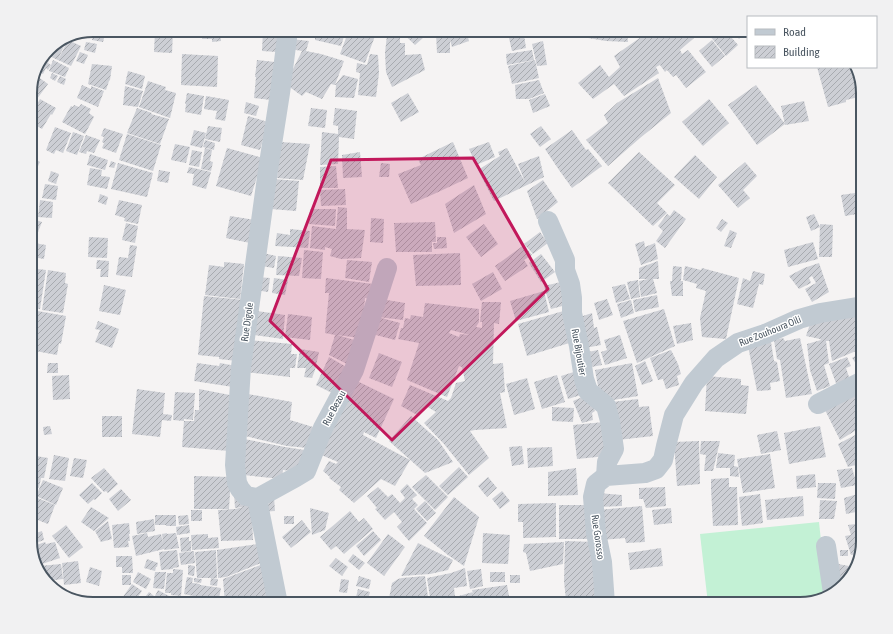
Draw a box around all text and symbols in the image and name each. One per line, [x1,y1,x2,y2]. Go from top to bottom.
legend [747,16,877,68]
text: Road [783,25,806,39]
text: Building [783,45,821,59]
street label: Rue Digole [239,301,255,342]
street label: Rue Zouhoura Oili [737,314,803,348]
street label: Rue Bijoutier [569,328,589,377]
street label: Rue Bezou [320,388,348,427]
street label: Rue Gorosso [589,514,607,560]

